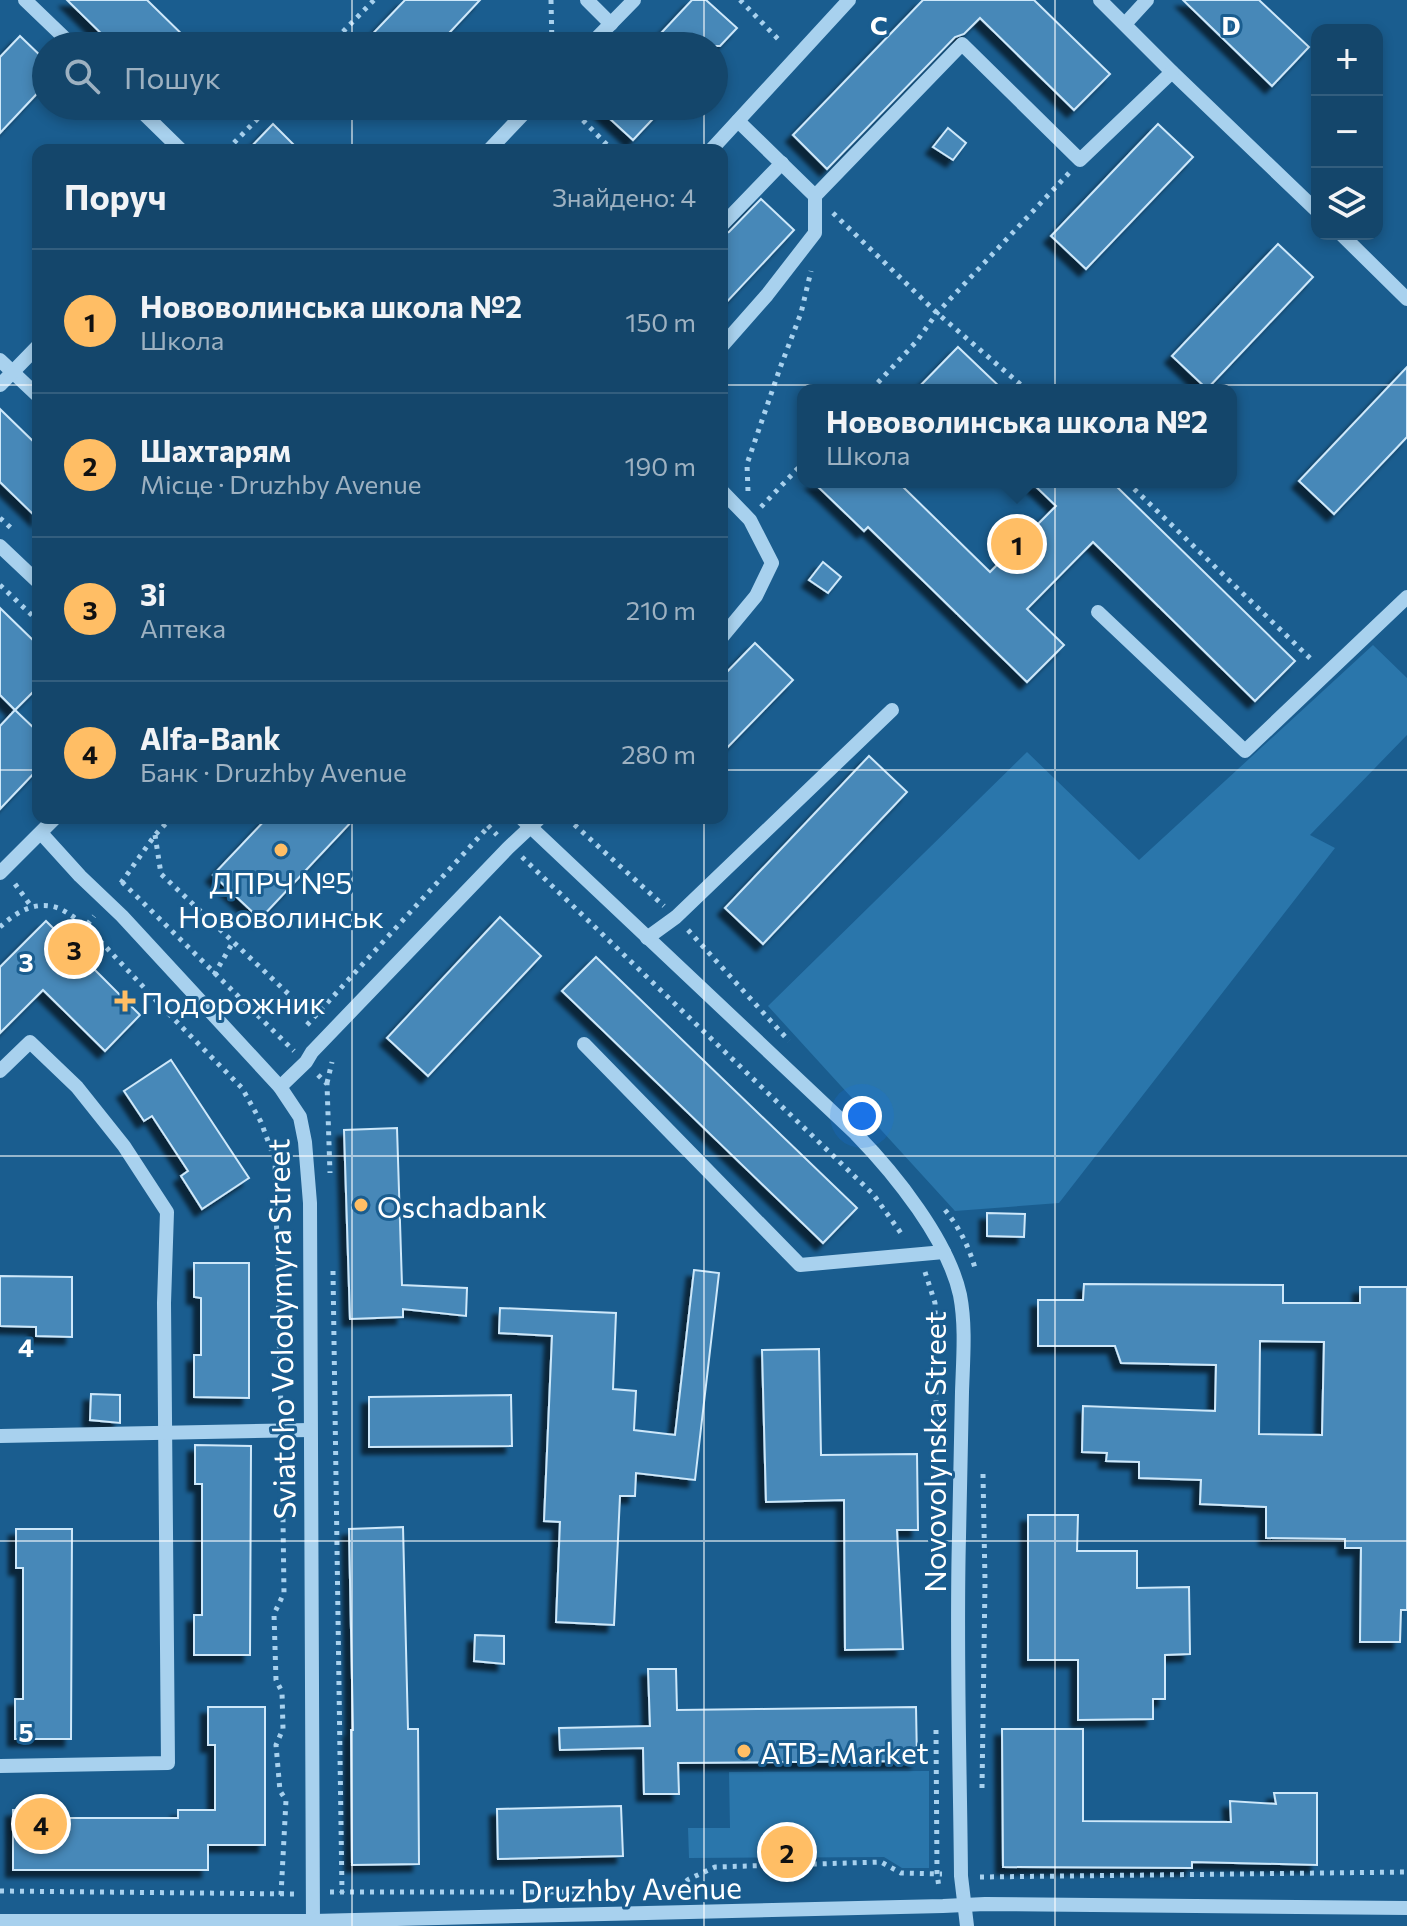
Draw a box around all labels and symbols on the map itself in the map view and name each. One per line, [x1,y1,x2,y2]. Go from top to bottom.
text: C [870,9,888,40]
text: D [1221,9,1241,40]
pin: 1 [991,514,1043,574]
marker: ДПРЧ №5 Нововолинськ [272,841,290,859]
place label: ДПРЧ №5 Нововолинськ [178,863,384,934]
pin: 3 [48,919,100,979]
text: 3 [18,946,34,977]
place label: Подорожник [141,983,326,1020]
marker: Подорожник [116,992,134,1010]
your location [842,1096,882,1136]
street label: Sviatoho Volodymyra Street [258,1138,302,1520]
place label: Oschadbank [377,1187,547,1224]
marker: Oschadbank [352,1196,370,1214]
street label: Novovolynska Street [915,1311,952,1593]
text: 4 [18,1331,34,1362]
text: 5 [18,1716,34,1747]
place label: ATB-Market [760,1733,929,1770]
marker: ATB-Market [735,1742,753,1760]
pin: 4 [15,1794,67,1854]
pin: 2 [761,1822,813,1882]
street label: Druzhby Avenue [520,1868,742,1908]

